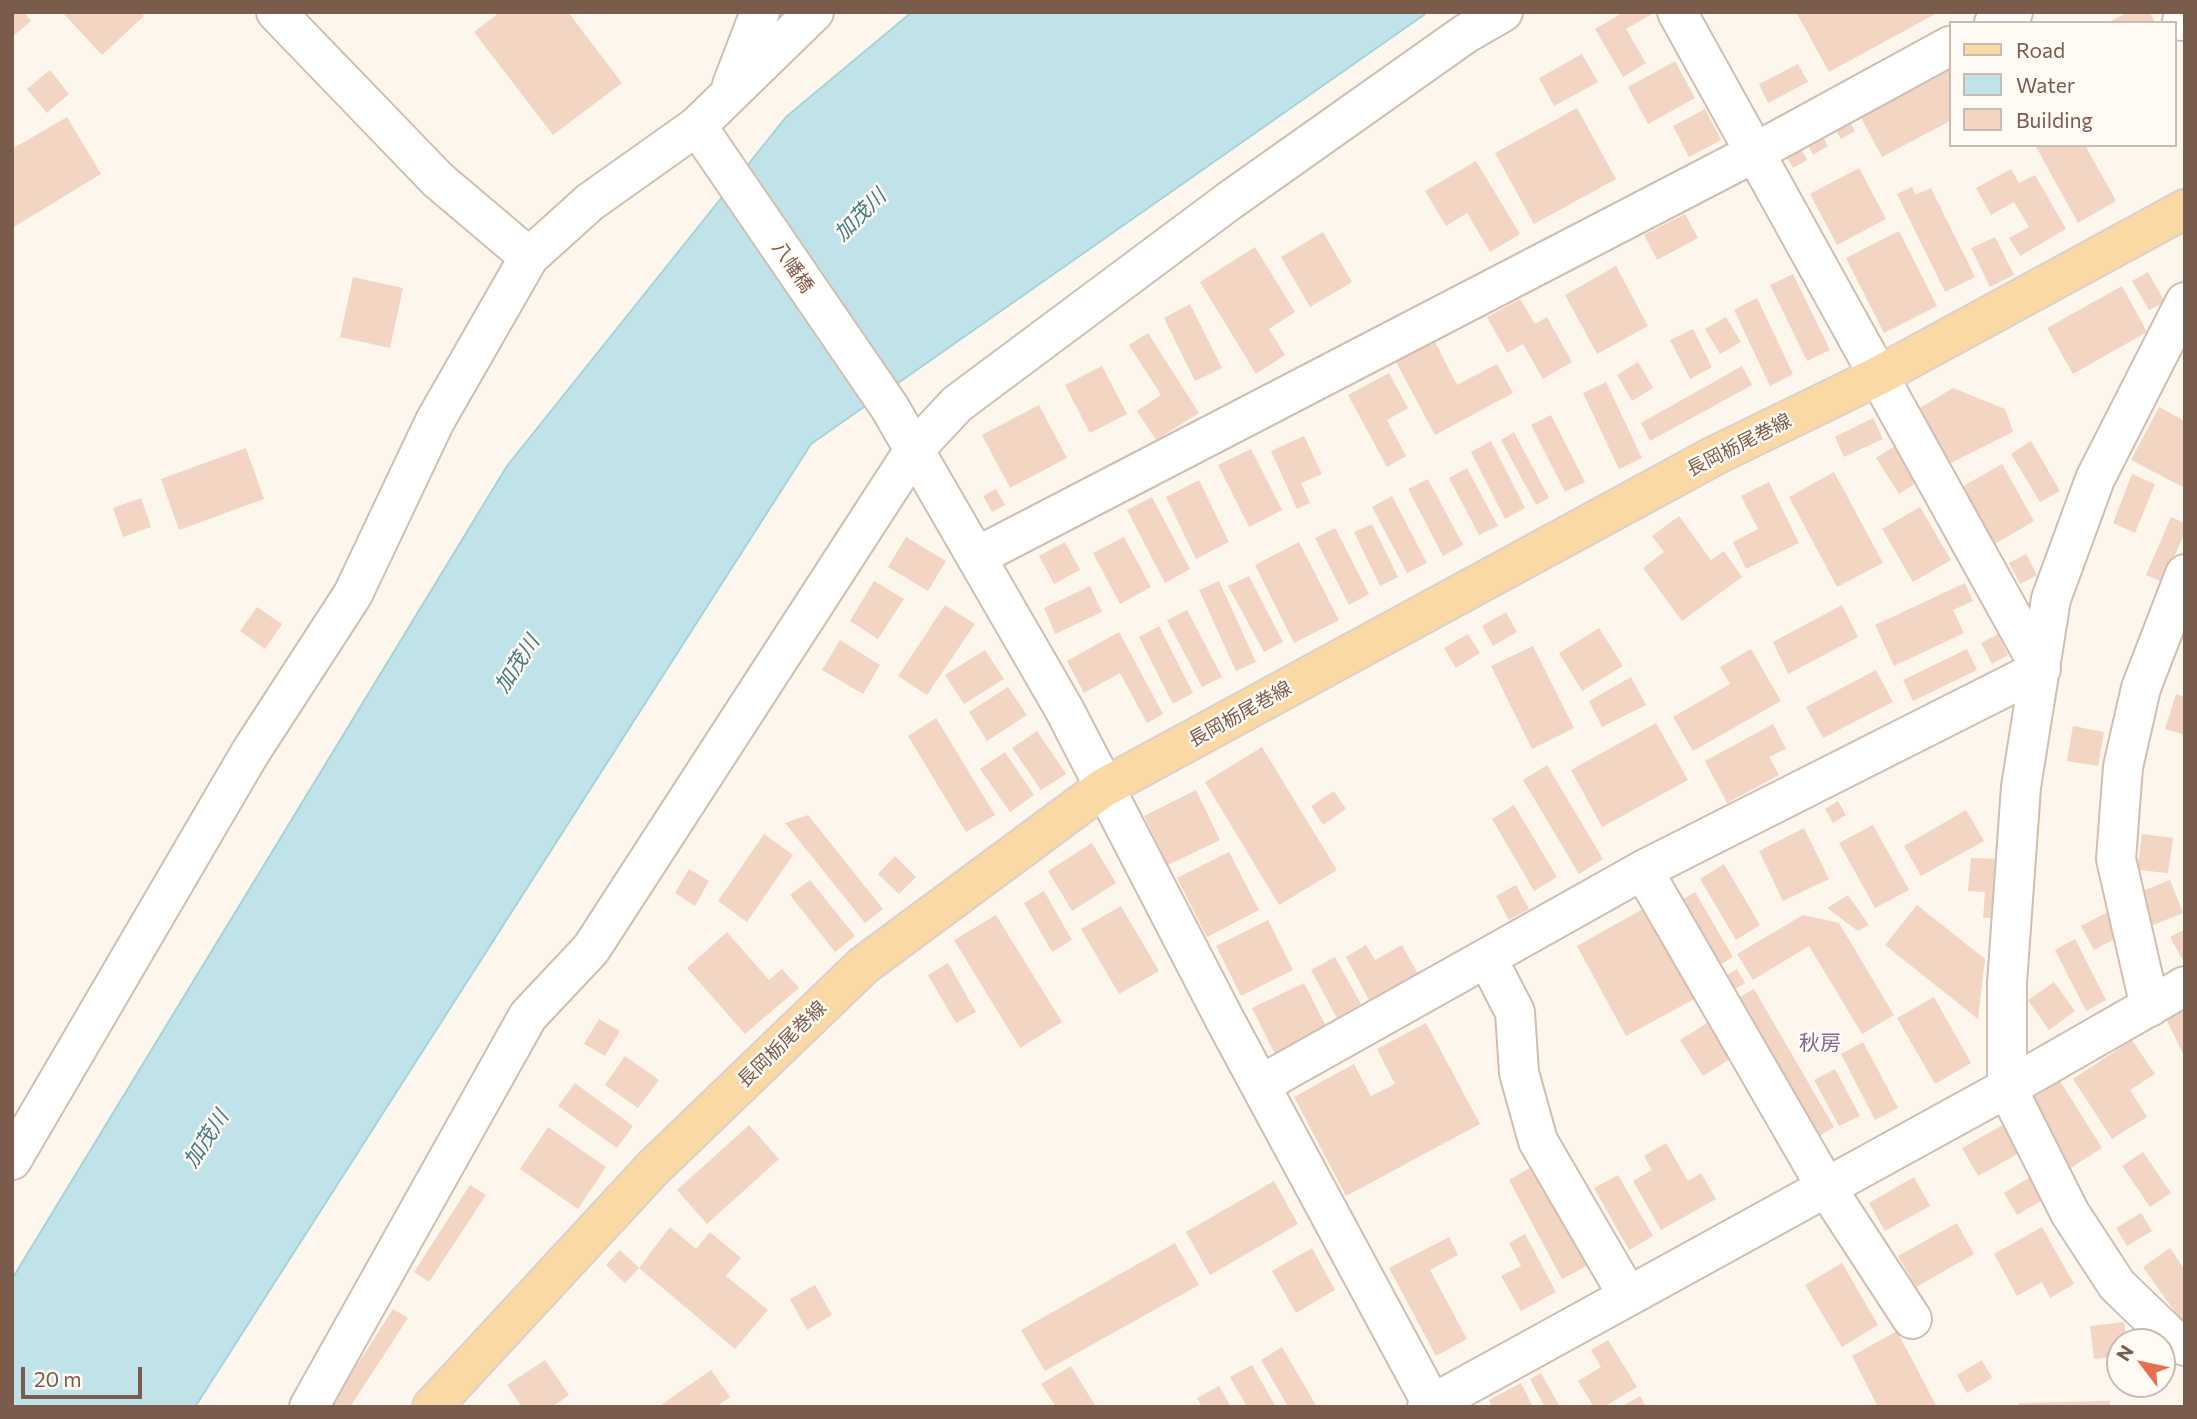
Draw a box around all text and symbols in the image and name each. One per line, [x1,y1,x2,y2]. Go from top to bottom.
legend [1948,21,2176,147]
text: Road [2016,37,2065,62]
text: Water [2016,72,2075,97]
text: Building [2016,107,2093,132]
water label: 加茂川 [829,184,891,246]
street label: 八幡橋 [768,237,818,297]
street label: 長岡栃尾巻線 [1683,409,1795,481]
water label: 加茂川 [489,631,545,697]
street label: 長岡栃尾巻線 [1185,676,1295,752]
street label: 長岡栃尾巻線 [733,996,831,1092]
district label: 秋房 [1799,1030,1841,1056]
water label: 加茂川 [178,1106,234,1172]
north arrow [2106,1328,2176,1398]
text: N [2111,1341,2138,1365]
scale bar [24,1352,145,1396]
text: 20 m [34,1366,82,1391]

